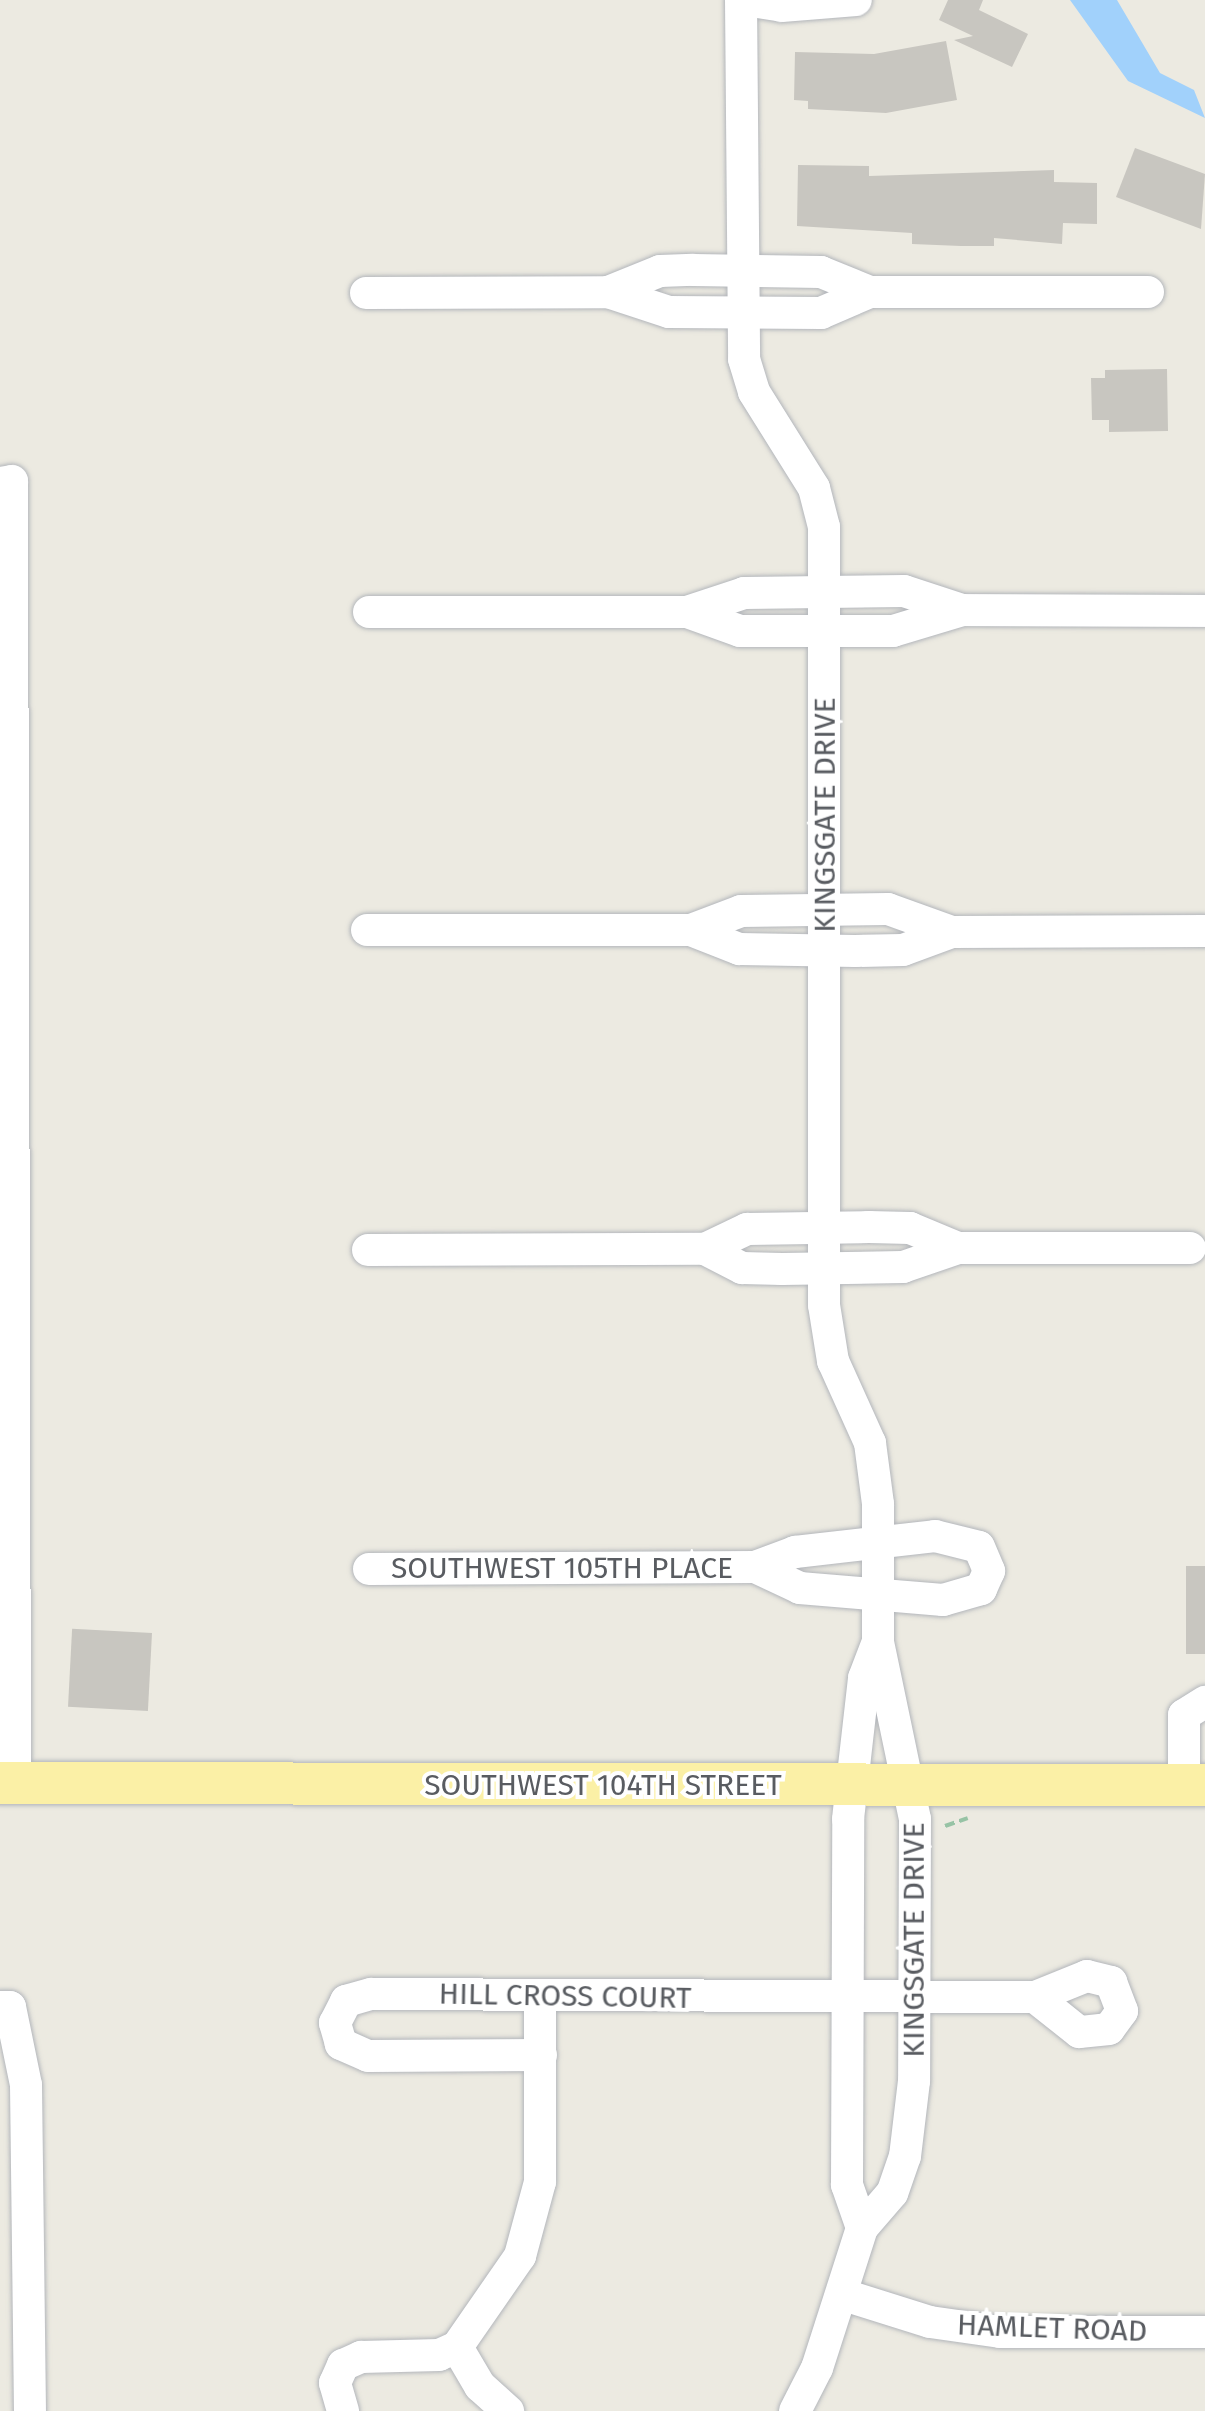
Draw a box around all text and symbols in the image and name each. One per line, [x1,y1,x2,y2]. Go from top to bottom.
street label: KINGSGATE DRIVE [807,697,843,933]
street label: SOUTHWEST 105TH PLACE [391,1550,733,1586]
street label: SOUTHWEST 104TH STREET [424,1767,782,1803]
street label: KINGSGATE DRIVE [896,1822,932,2058]
street label: HILL CROSS COURT [438,1976,692,2016]
street label: HAMLET ROAD [956,2307,1148,2349]

